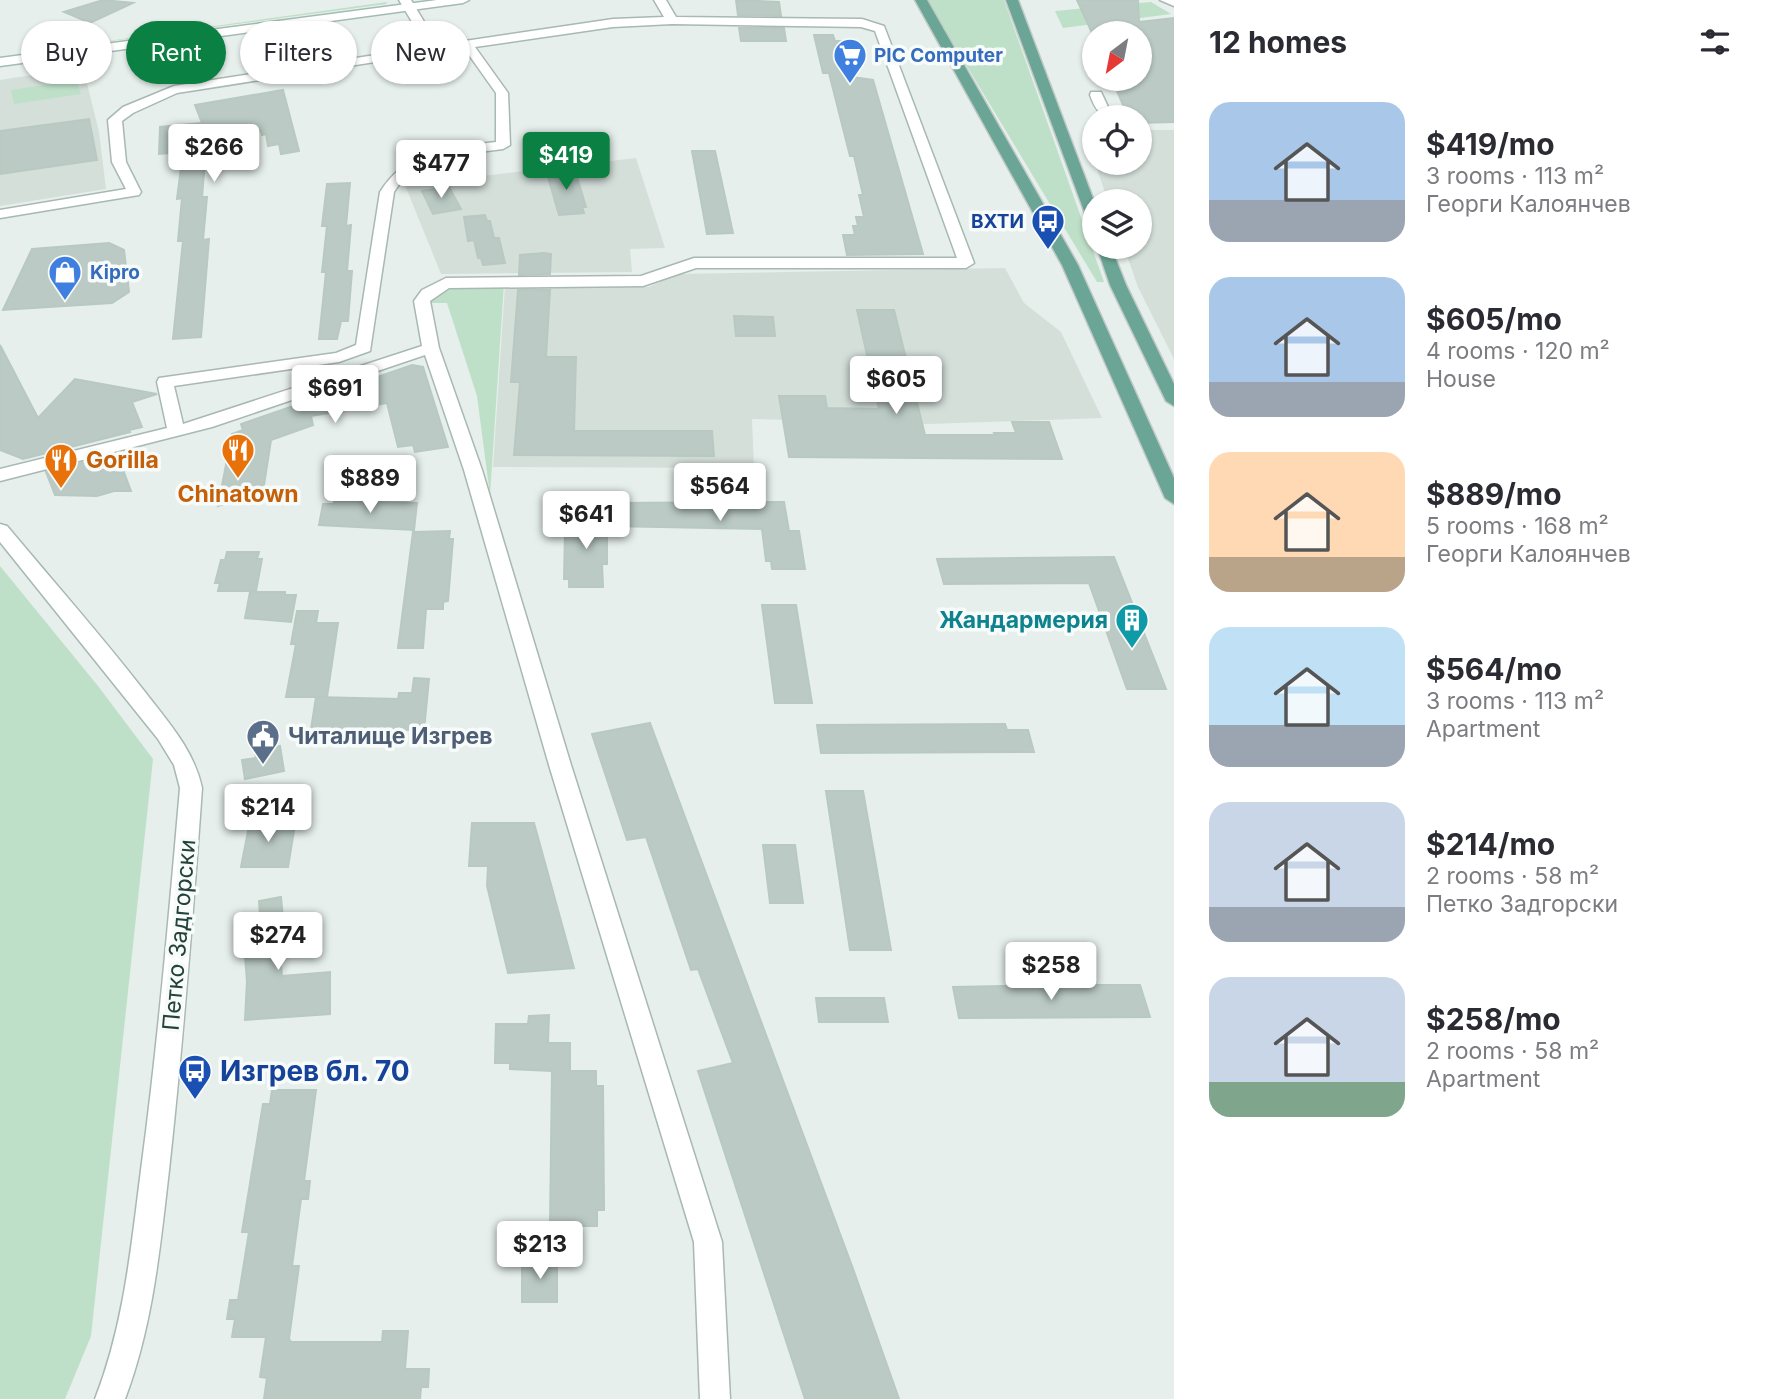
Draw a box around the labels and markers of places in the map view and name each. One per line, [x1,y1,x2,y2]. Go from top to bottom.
supermarket icon: PIC Computer [831,36,869,85]
place label: PIC Computer [874,44,1003,67]
pin: $266 [173,124,255,184]
pin: $419 [525,132,607,192]
pin: $477 [400,140,482,200]
bus stop icon: ВХТИ [1029,202,1067,251]
place label: ВХТИ [971,210,1024,233]
shop icon: Kipro [46,253,84,302]
place label: Kipro [90,261,140,284]
pin: $605 [855,356,937,416]
pin: $691 [294,366,376,425]
restaurant icon: Chinatown [219,431,257,480]
restaurant icon: Gorilla [42,441,80,490]
place label: Gorilla [86,446,159,474]
pin: $889 [329,456,411,515]
pin: $564 [679,463,761,523]
place label: Chinatown [177,480,299,508]
pin: $641 [545,491,627,551]
building icon: Жандармерия [1113,601,1151,650]
place label: Жандармерия [939,606,1108,634]
public building icon: Читалище Изгрев [244,717,282,766]
place label: Читалище Изгрев [288,722,492,750]
pin: $214 [227,784,309,844]
pin: $274 [237,912,319,972]
pin: $258 [1010,942,1092,1002]
bus stop icon: Изгрев бл. 70 [176,1052,214,1101]
place label: Изгрев бл. 70 [220,1054,410,1088]
pin: $213 [499,1222,581,1281]

